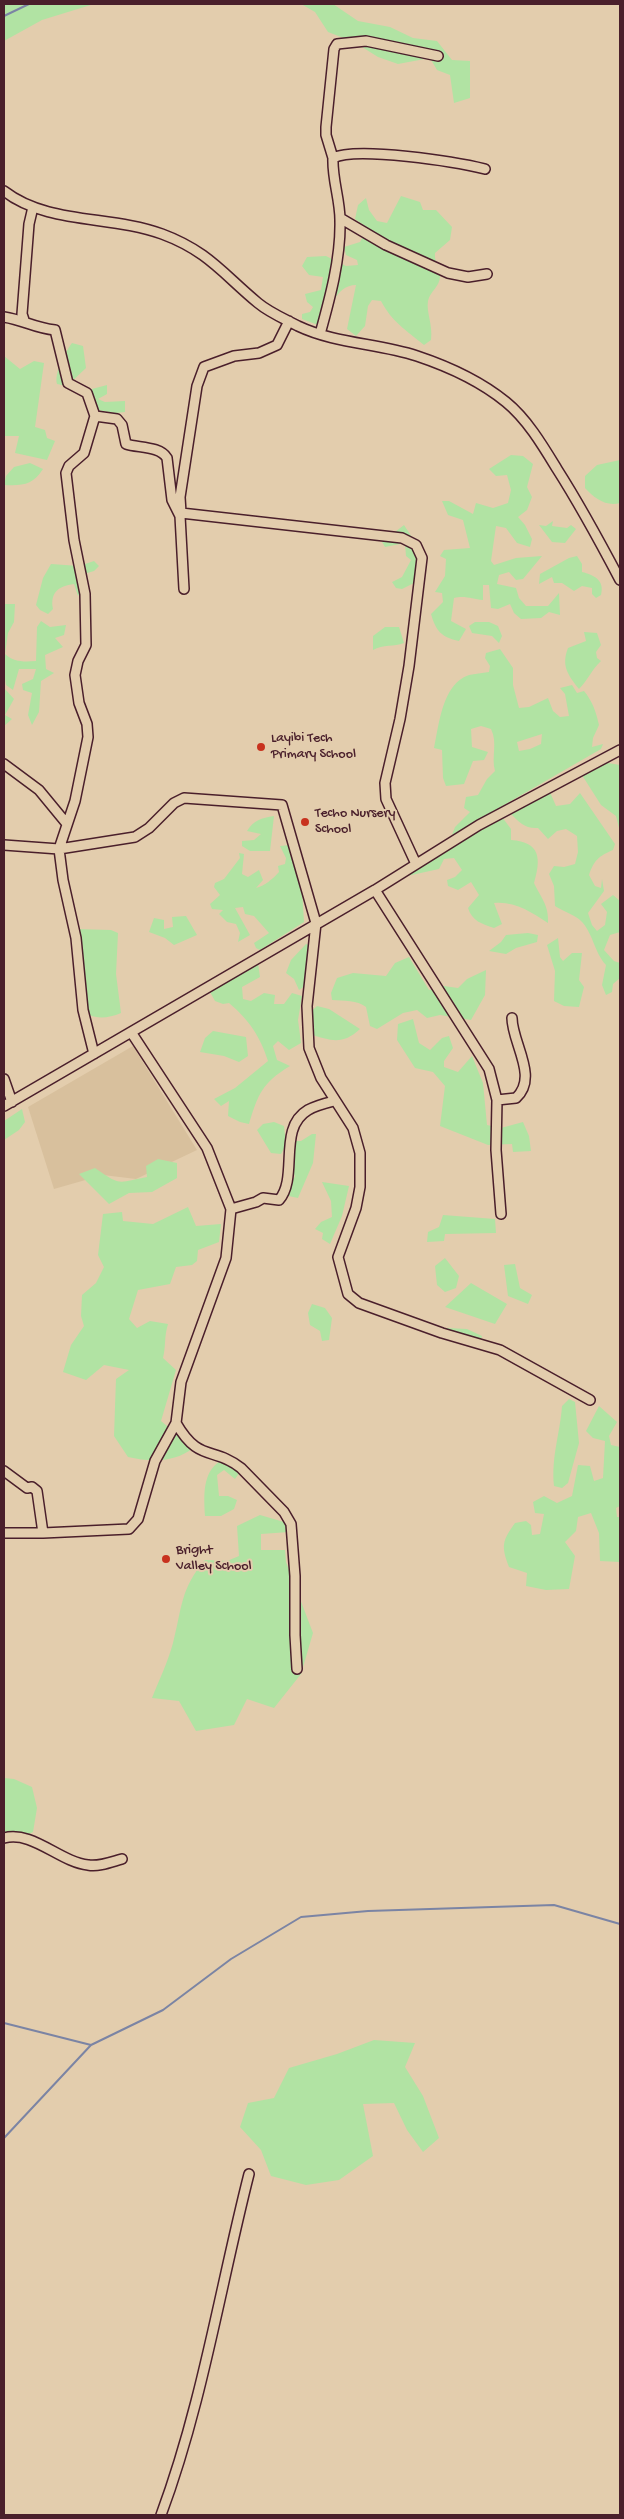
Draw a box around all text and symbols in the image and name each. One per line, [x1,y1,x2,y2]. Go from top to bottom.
place label: Layibi Tech Primary School [271,731,356,764]
marker: Layibi Tech Primary School [255,741,267,753]
place label: Techo Nursery School [315,806,395,839]
marker: Techo Nursery School [299,816,311,828]
place label: Bright Valley School [176,1543,252,1575]
marker: Bright Valley School [160,1553,172,1565]

